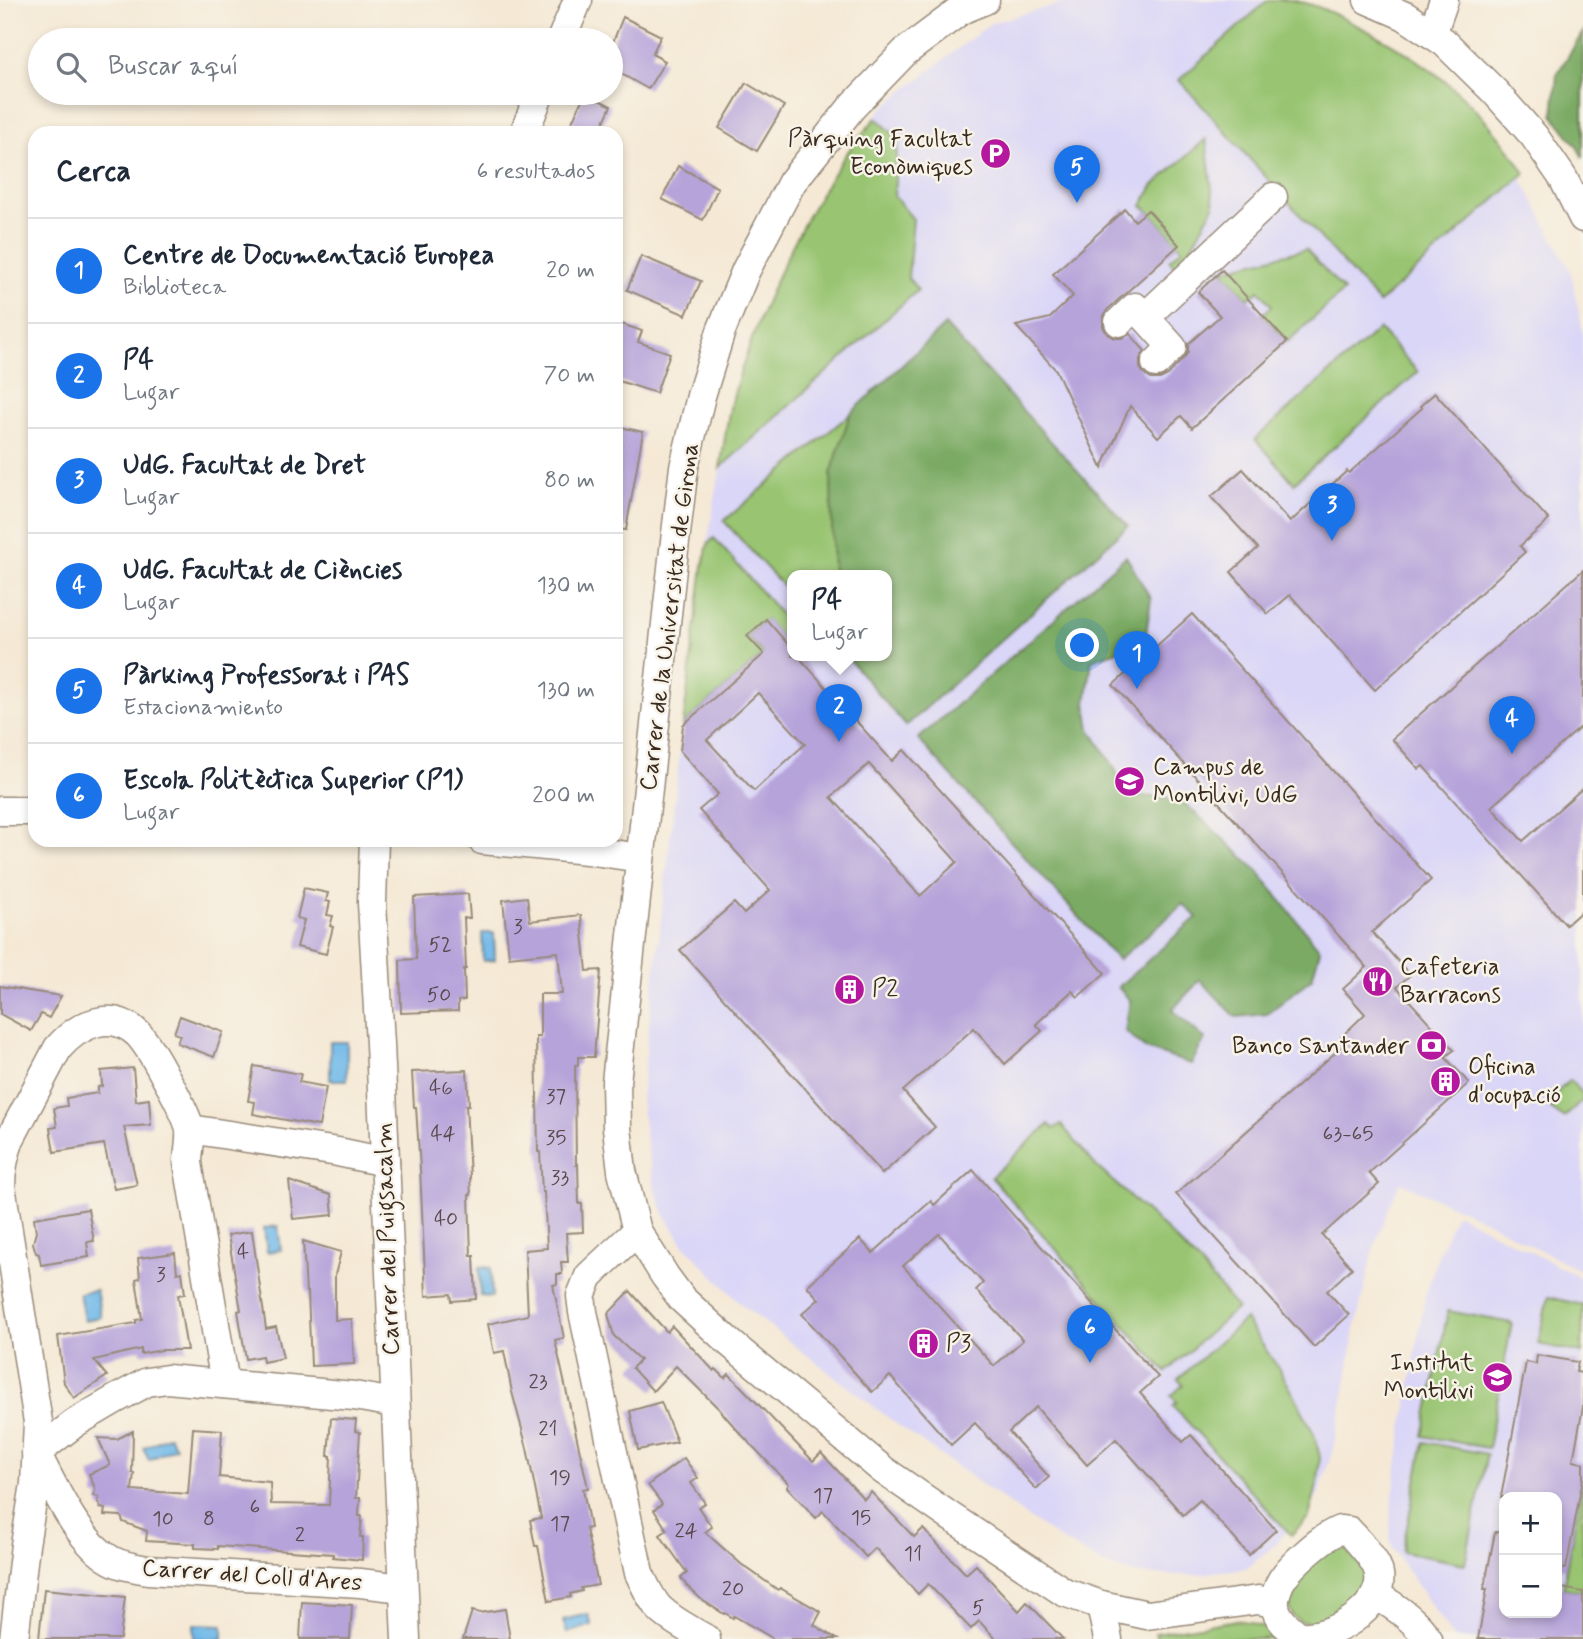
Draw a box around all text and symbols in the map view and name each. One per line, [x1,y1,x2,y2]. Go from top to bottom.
search box [28,28,623,105]
icon: search [52,48,90,86]
text: Buscar aquí [108,50,239,84]
place label: Pàrquing Facultat Econòmiques [788,124,973,183]
parking icon: Pàrquing Facultat Econòmiques [979,136,1013,170]
pin: 5 [1054,145,1100,203]
text: Cerca [56,152,131,191]
text: 6 resultados [477,157,595,187]
text: Centre de Documentació Europea [123,239,494,273]
text: 1 [74,256,84,286]
text: 20 m [546,256,595,286]
text: Biblioteca [123,273,226,303]
text: P4 [123,344,154,378]
text: 2 [73,361,85,391]
text: 70 m [543,361,595,391]
text: Lugar [123,378,180,408]
street label: Carrer de la Universitat de Girona [633,441,707,793]
text: UdG. Facultat de Dret [123,449,366,483]
text: 3 [74,466,84,496]
text: 80 m [544,466,595,496]
text: Lugar [123,483,180,513]
pin: 3 [1309,483,1355,541]
text: UdG. Facultat de Ciències [123,554,402,588]
popup [787,570,892,661]
text: 4 [72,571,86,601]
text: 130 m [537,571,595,601]
text: P4 [811,584,842,618]
text: Lugar [123,588,180,618]
text: Lugar [811,618,868,648]
your location [1065,628,1099,662]
pin: 1 [1114,631,1160,689]
text: Pàrking Professorat i PAS [123,659,410,693]
text: 5 [72,676,86,706]
text: 130 m [537,676,595,706]
pin: 2 [816,684,862,742]
text: Estacionamiento [123,693,283,723]
pin: 4 [1489,696,1535,754]
place label: Campus de Montilivi, UdG [1153,752,1298,811]
text: Escola Politèctica Superior (P1) [123,764,463,798]
school or university icon: Campus de Montilivi, UdG [1113,764,1147,798]
text: 6 [73,781,85,811]
text: 200 m [532,781,595,811]
text: Lugar [123,798,180,828]
house number: 3 [513,913,523,941]
house number: 52 [428,931,452,959]
place label: Cafeteria Barracons [1400,952,1501,1011]
restaurant icon: Cafeteria Barracons [1360,964,1394,998]
building icon: P2 [832,972,866,1006]
place label: P2 [872,974,898,1005]
house number: 50 [427,981,451,1009]
bank icon: Banco Santander [1415,1029,1449,1063]
place label: Banco Santander [1232,1031,1410,1062]
place label: Oficina d'ocupació [1468,1052,1561,1111]
building icon: Oficina d'ocupació [1428,1064,1462,1098]
house number: 46 [429,1074,453,1102]
house number: 37 [546,1083,566,1111]
house number: 44 [431,1120,456,1148]
house number: 63-65 [1323,1120,1374,1148]
street label: Carrer del Puigsacalm [368,1122,411,1356]
house number: 35 [546,1124,566,1152]
house number: 33 [551,1164,569,1192]
house number: 40 [434,1205,458,1233]
house number: 4 [237,1238,249,1266]
house number: 3 [156,1261,166,1289]
pin: 6 [1067,1305,1113,1363]
building icon: P3 [906,1327,940,1361]
place label: P3 [946,1329,971,1360]
place label: Institut Montilivi [1383,1348,1474,1407]
school or university icon: Institut Montilivi [1480,1360,1514,1394]
house number: 23 [528,1368,548,1396]
house number: 21 [538,1415,558,1443]
house number: 19 [549,1464,571,1492]
house number: 17 [813,1482,833,1510]
map controls [1499,1492,1562,1618]
button: + [1499,1492,1562,1555]
house number: 6 [250,1493,260,1521]
house number: 15 [851,1504,871,1532]
house number: 10 [152,1505,174,1533]
house number: 8 [203,1505,215,1533]
house number: 17 [550,1510,570,1538]
house number: 24 [674,1517,698,1545]
house number: 2 [295,1521,305,1549]
house number: 11 [904,1540,922,1568]
street label: Carrer del Coll d'Ares [141,1553,363,1599]
button: − [1499,1555,1562,1618]
house number: 20 [722,1575,744,1603]
house number: 5 [972,1594,984,1622]

